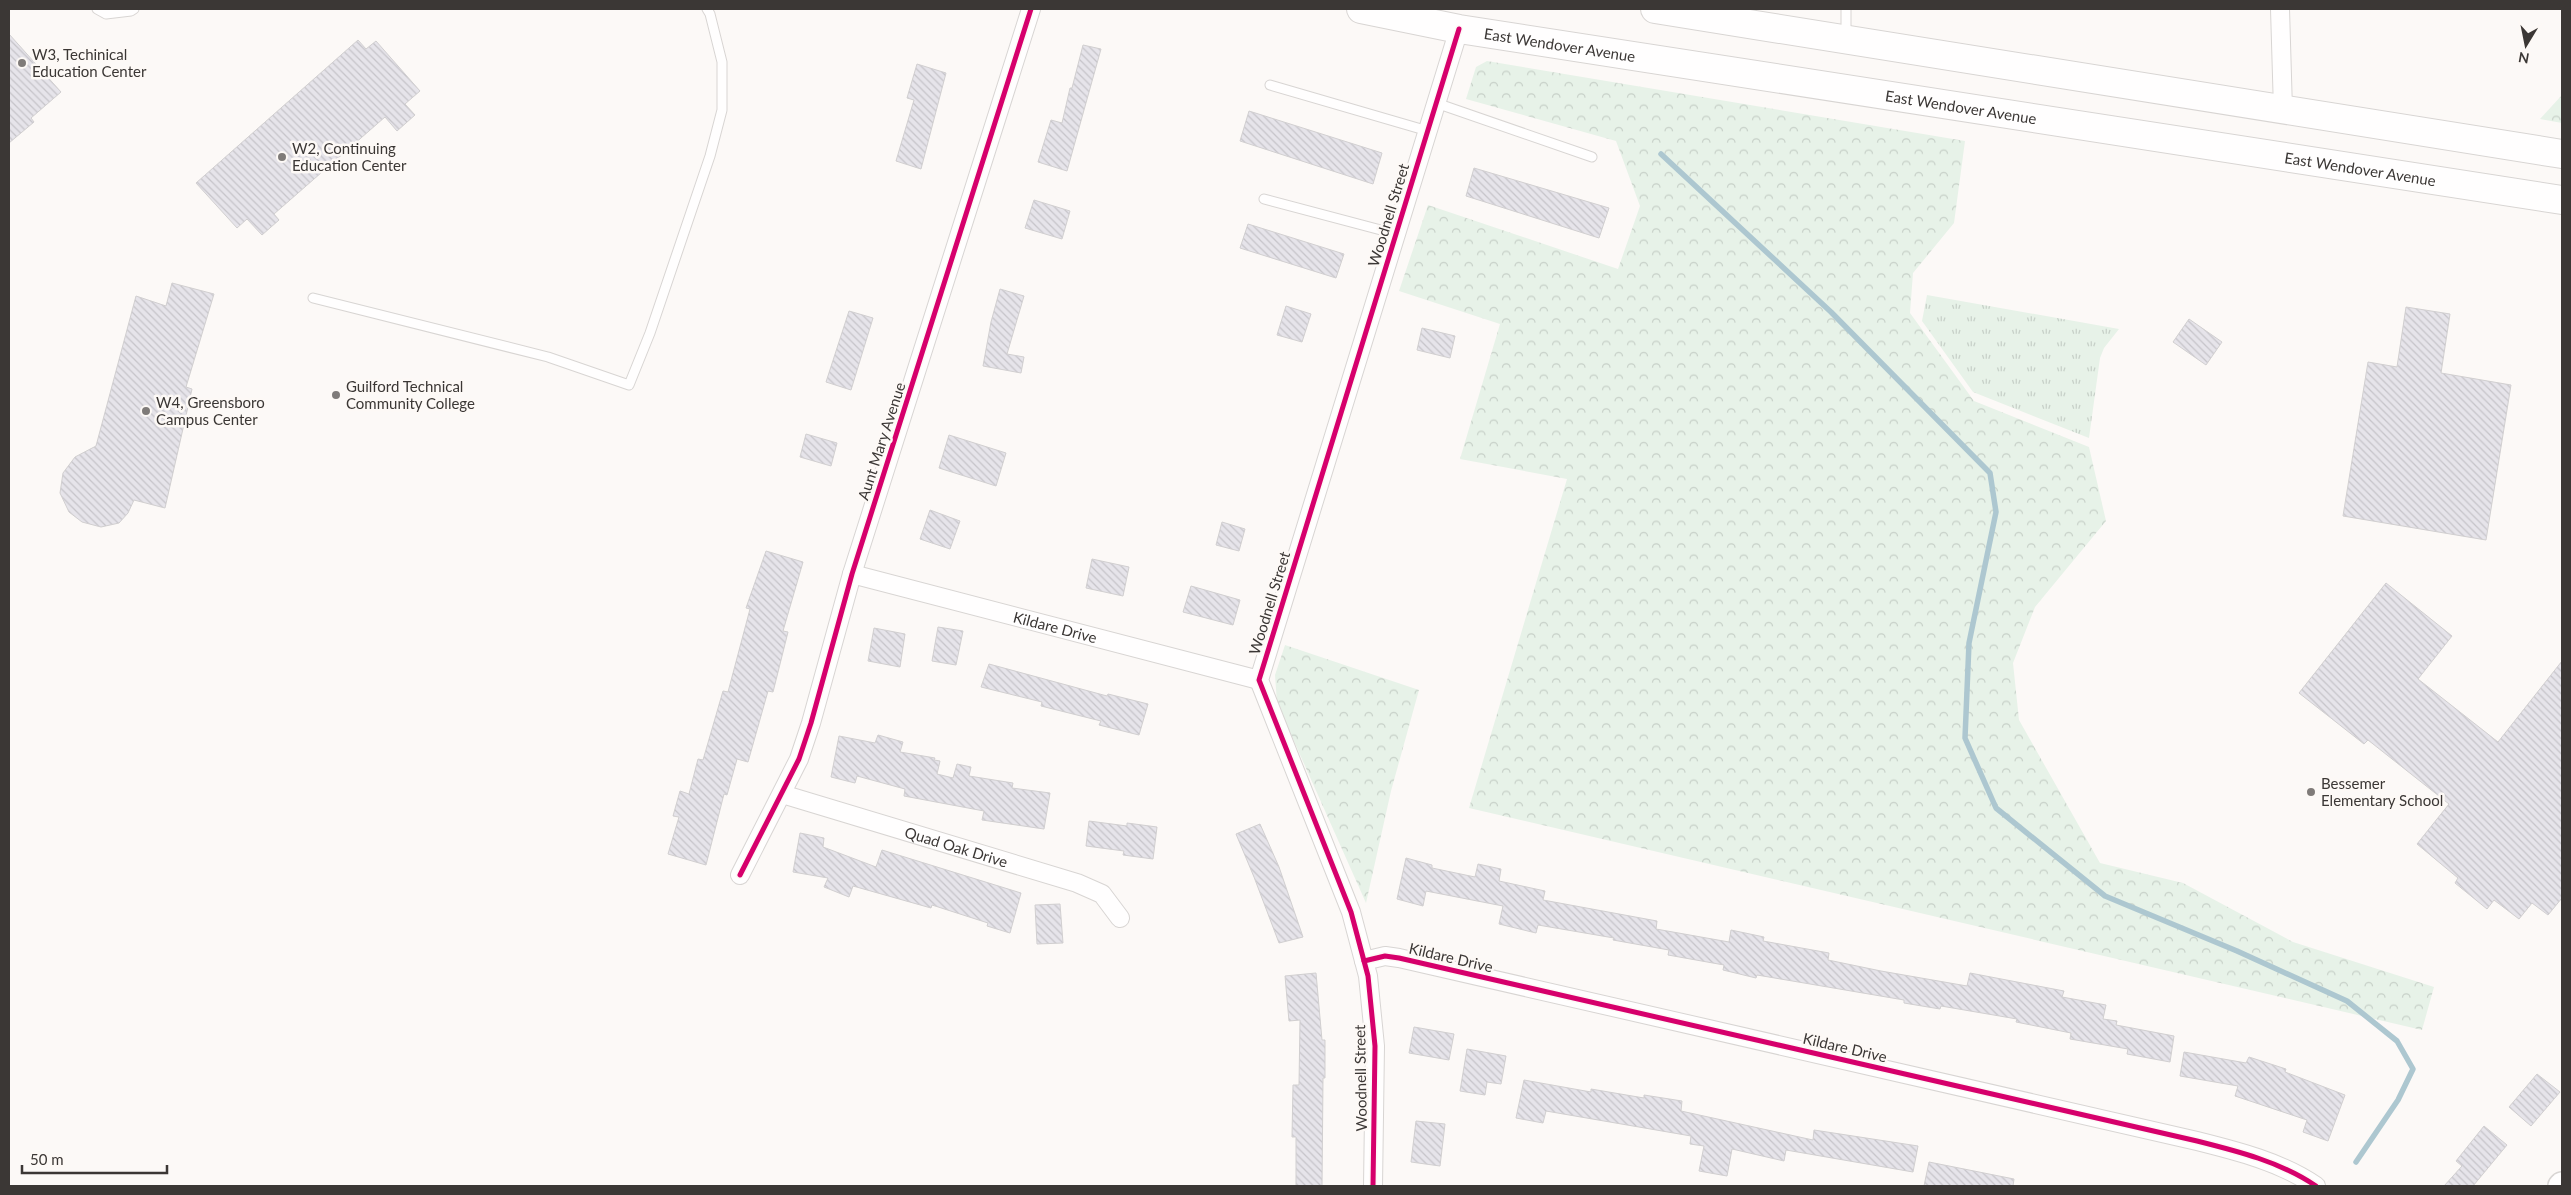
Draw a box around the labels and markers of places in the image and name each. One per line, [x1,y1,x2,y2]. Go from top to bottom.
place label: W3, Techinical Education Center [32,45,147,80]
marker: W3, Techinical Education Center [16,57,28,69]
place label: W2, Continuing Education Center [292,139,407,174]
marker: W2, Continuing Education Center [276,151,288,163]
place label: Guilford Technical Community College [346,377,475,412]
marker: Guilford Technical Community College [330,389,342,401]
place label: W4, Greensboro Campus Center [156,393,265,428]
marker: W4, Greensboro Campus Center [140,405,152,417]
place label: Bessemer Elementary School [2321,774,2443,809]
marker: Bessemer Elementary School [2305,786,2317,798]

